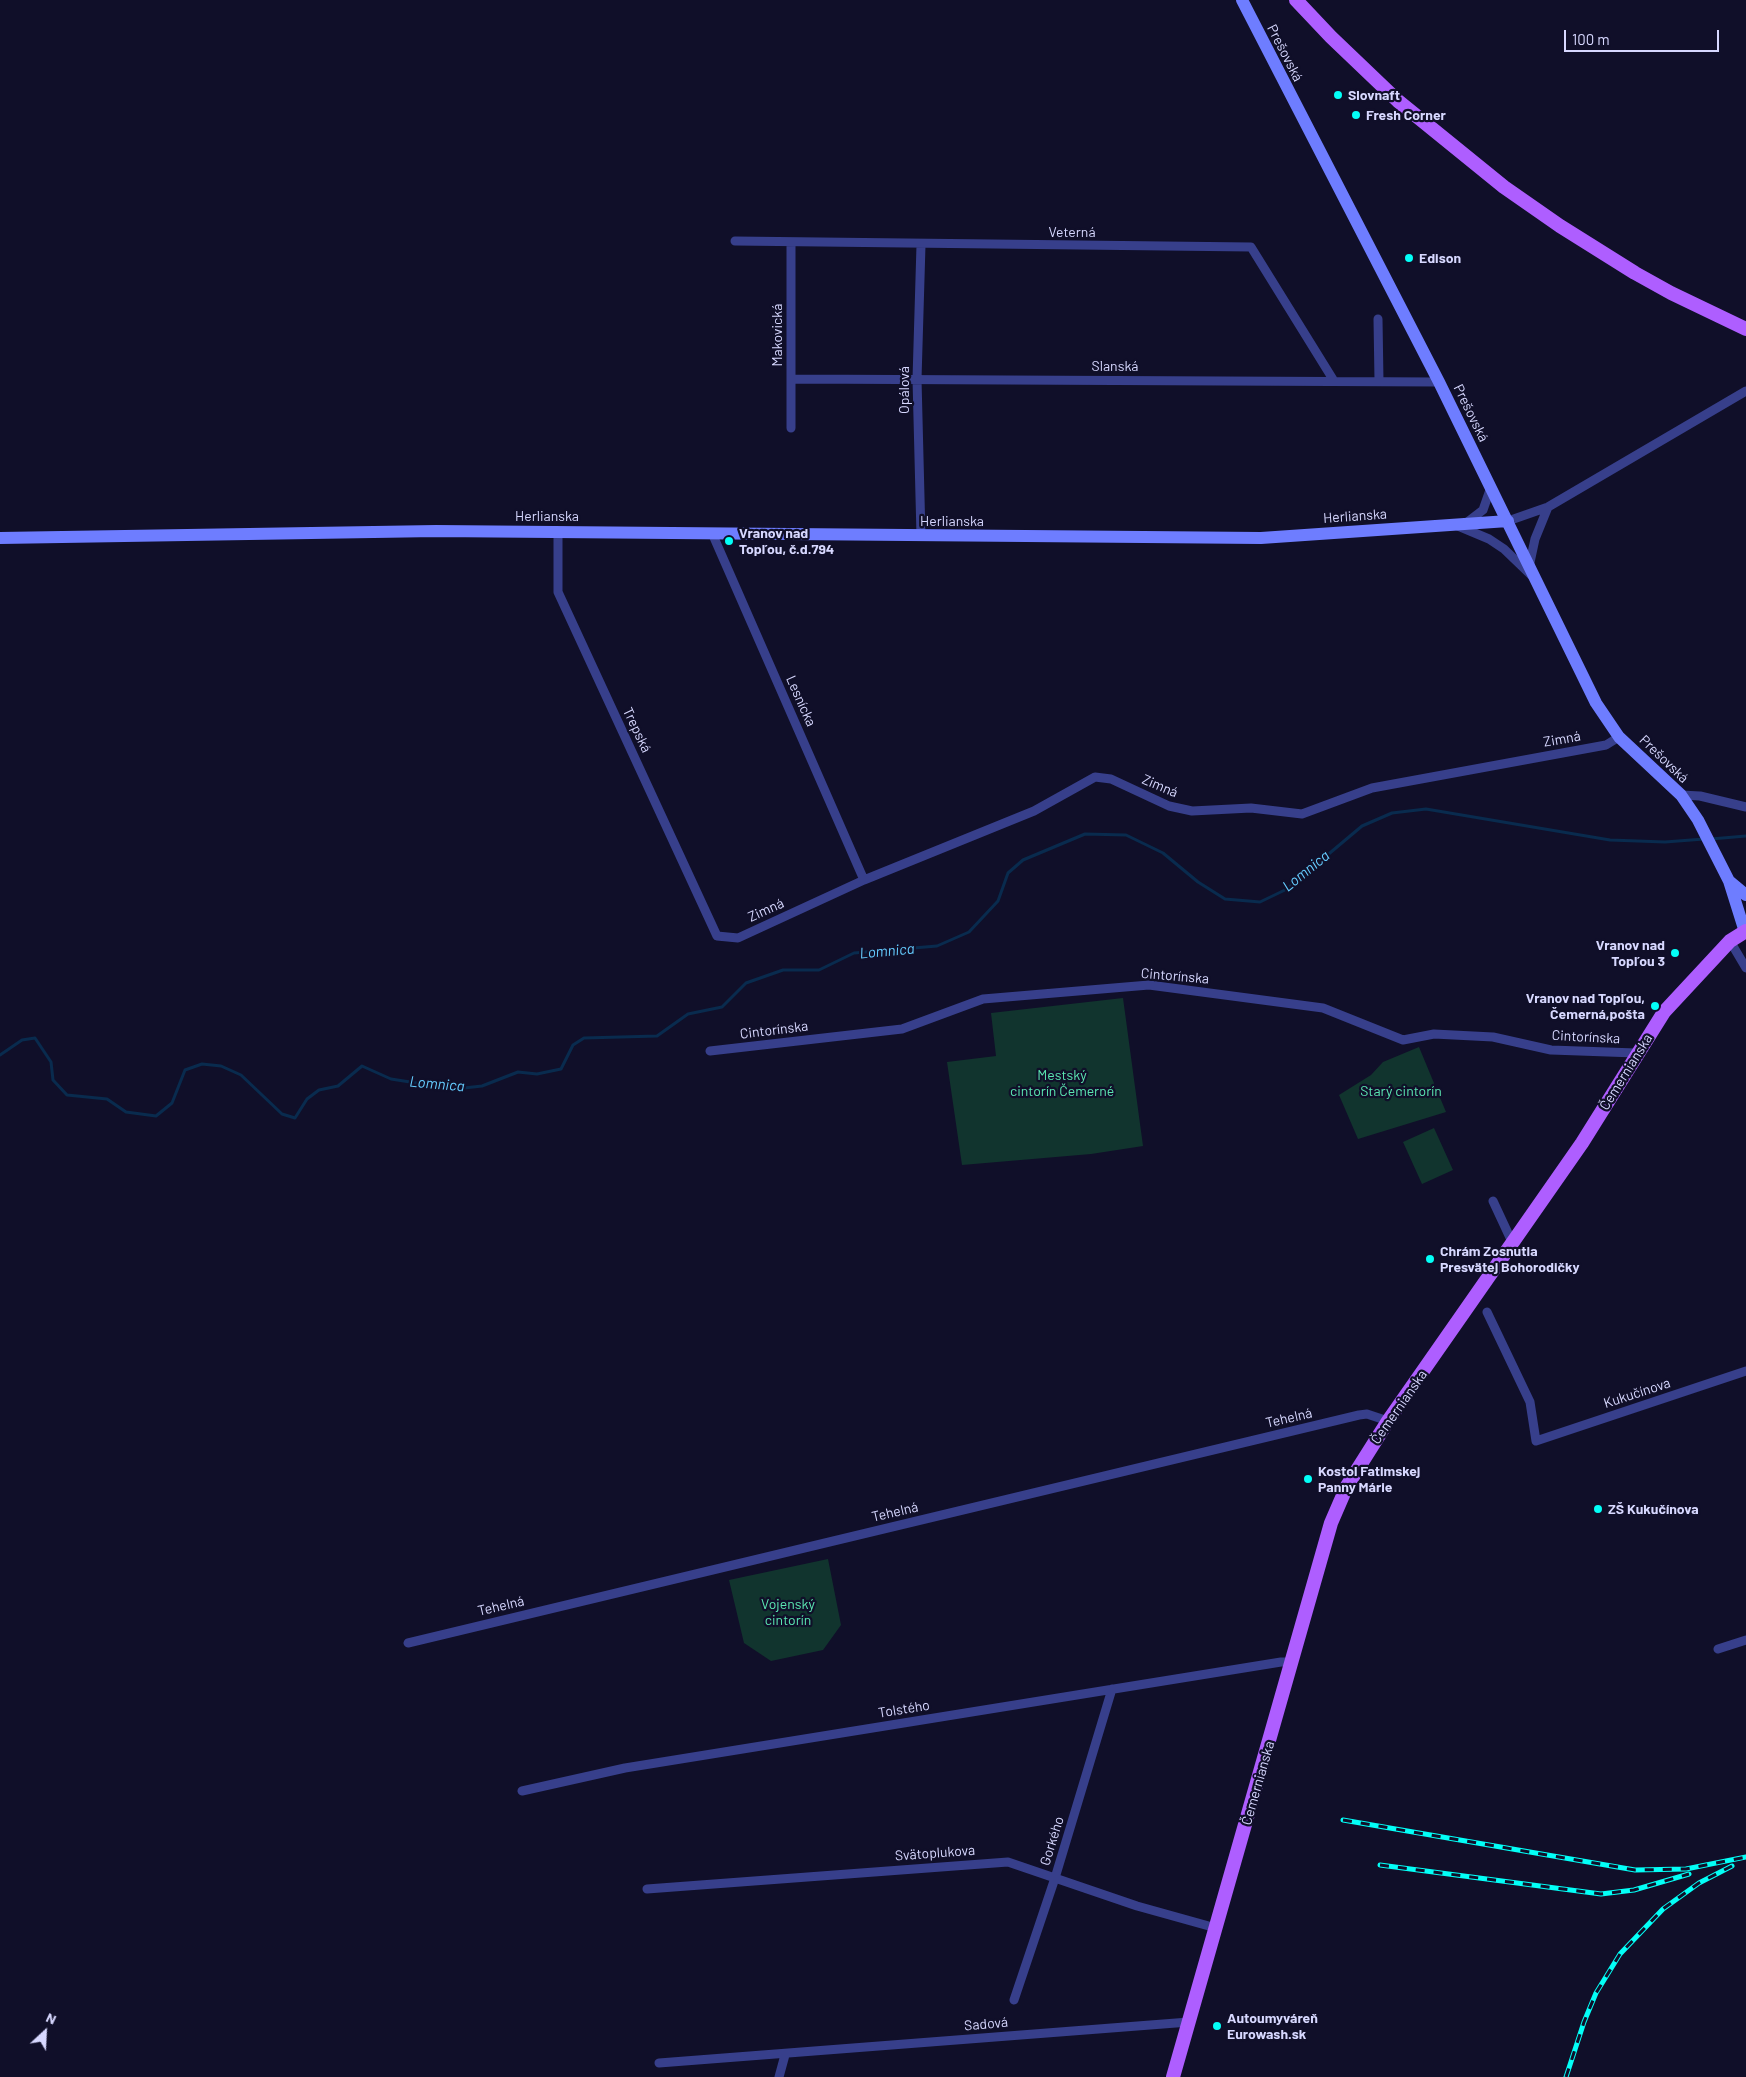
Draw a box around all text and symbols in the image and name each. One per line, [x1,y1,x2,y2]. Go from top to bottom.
scale bar [1566,20,1721,52]
street label: Prešovská [1263,22,1307,84]
text: 100 m [1572,30,1610,48]
place label: Slovnaft [1348,87,1400,103]
marker: Slovnaft [1332,89,1344,101]
place label: Fresh Corner [1366,107,1446,123]
marker: Fresh Corner [1350,109,1362,121]
street label: Veterná [1048,224,1096,240]
place label: Edison [1419,250,1461,266]
marker: Edison [1403,252,1415,264]
street label: Makovická [769,304,785,366]
street label: Slanská [1092,358,1138,374]
street label: Opálová [896,366,912,414]
street label: Prešovská [1450,382,1492,444]
street label: Herlianska [1323,505,1387,527]
street label: Herlianska [515,508,579,524]
street label: Herlianska [920,513,984,529]
place label: Vranov nad Topľou, č.d.794 [739,525,834,558]
marker: Vranov nad Topľou, č.d.794 [723,535,735,547]
street label: Lesnícka [782,673,820,729]
street label: Trepská [619,705,655,755]
street label: Zimná [1542,727,1582,751]
street label: Prešovská [1636,732,1692,786]
street label: Zimná [1139,771,1181,801]
water label: Lomnica [1279,847,1333,895]
street label: Zimná [745,895,787,925]
place label: Vranov nad Topľou 3 [1596,937,1665,970]
water label: Lomnica [859,940,915,962]
marker: Vranov nad Topľou 3 [1669,947,1681,959]
street label: Cintorínska [1140,965,1210,987]
place label: Vranov nad Topľou, Čemerná,pošta [1526,990,1645,1022]
marker: Vranov nad Topľou, Čemerná,pošta [1649,1000,1661,1012]
street label: Cintorínska [739,1017,809,1043]
street label: Cintorínska [1551,1027,1621,1047]
street label: Čemernianska [1596,1031,1656,1113]
park label: Mestský cintorín Čemerné [1010,1067,1114,1100]
water label: Lomnica [409,1073,465,1095]
park label: Starý cintorín [1360,1083,1442,1099]
place label: Chrám Zosnutia Presvätej Bohorodičky [1440,1243,1580,1276]
marker: Chrám Zosnutia Presvätej Bohorodičky [1424,1253,1436,1265]
street label: Čemernianska [1367,1367,1431,1447]
street label: Kukučínova [1601,1374,1673,1412]
street label: Tehelná [1264,1404,1314,1432]
place label: Kostol Fatimskej Panny Márie [1318,1463,1420,1495]
marker: Kostol Fatimskej Panny Márie [1302,1473,1314,1485]
street label: Tehelná [870,1498,920,1526]
place label: ZŠ Kukučínova [1608,1501,1699,1517]
marker: ZŠ Kukučínova [1592,1503,1604,1515]
street label: Tehelná [476,1592,526,1620]
park label: Vojenský cintorín [761,1596,815,1628]
street label: Tolstého [877,1697,931,1721]
street label: Čemernianska [1238,1739,1278,1827]
street label: Gorkého [1037,1814,1067,1868]
street label: Svätoplukova [894,1842,976,1864]
north arrow [20,2007,70,2057]
text: N [44,2008,59,2028]
place label: Autoumyváreň Eurowash.sk [1227,2010,1318,2042]
street label: Sadová [963,2014,1009,2034]
marker: Autoumyváreň Eurowash.sk [1211,2020,1223,2032]

